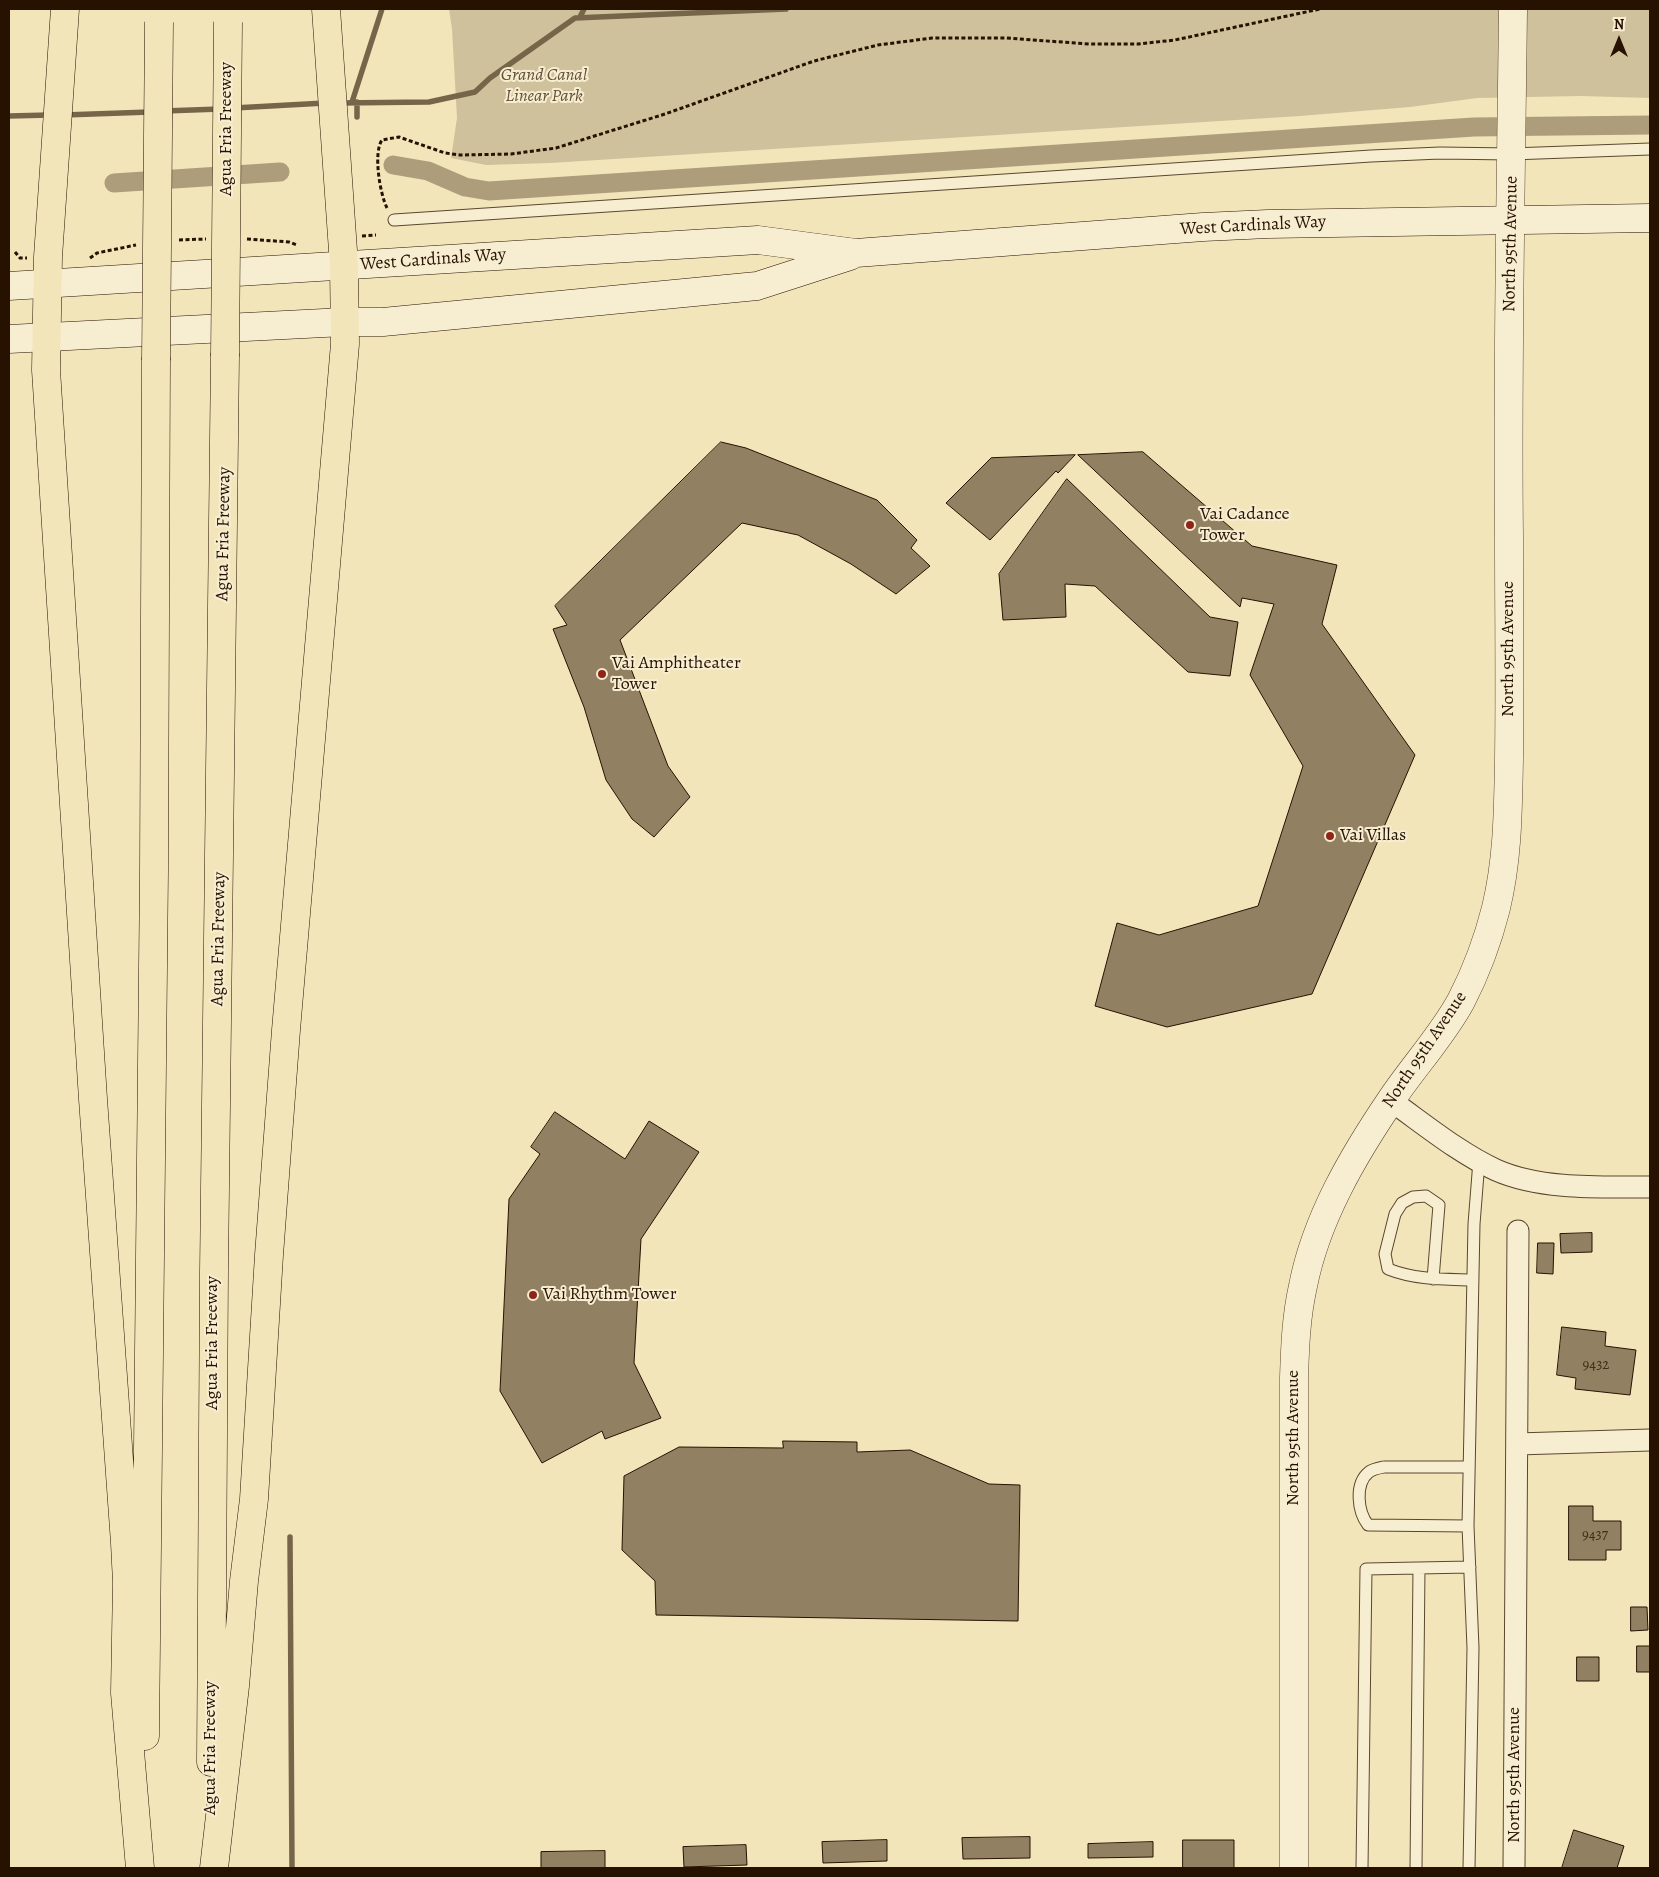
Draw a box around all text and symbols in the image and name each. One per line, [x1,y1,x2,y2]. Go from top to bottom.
north arrow [1594,15,1644,65]
text: N [1614,15,1624,34]
street label: Agua Fria Freeway [216,62,238,196]
park label: Grand Canal Linear Park [501,65,587,108]
street label: North 95th Avenue [1499,176,1523,312]
street label: West Cardinals Way [1179,211,1327,241]
street label: West Cardinals Way [359,244,507,276]
street label: Agua Fria Freeway [212,467,236,601]
place label: Vai Cadance Tower [1200,504,1290,546]
marker: Vai Cadance Tower [1184,519,1196,531]
street label: North 95th Avenue [1498,581,1520,717]
place label: Vai Amphitheater Tower [612,653,741,696]
marker: Vai Amphitheater Tower [596,668,608,680]
place label: Vai Villas [1340,825,1406,847]
marker: Vai Villas [1324,830,1336,842]
street label: Agua Fria Freeway [207,872,231,1006]
street label: North 95th Avenue [1378,988,1472,1112]
street label: Agua Fria Freeway [202,1276,224,1410]
place label: Vai Rhythm Tower [543,1284,677,1306]
marker: Vai Rhythm Tower [527,1289,539,1301]
house number: 9432 [1583,1356,1609,1374]
street label: North 95th Avenue [1283,1370,1305,1506]
house number: 9437 [1582,1526,1608,1544]
street label: Agua Fria Freeway [200,1681,222,1815]
street label: North 95th Avenue [1504,1707,1526,1843]

